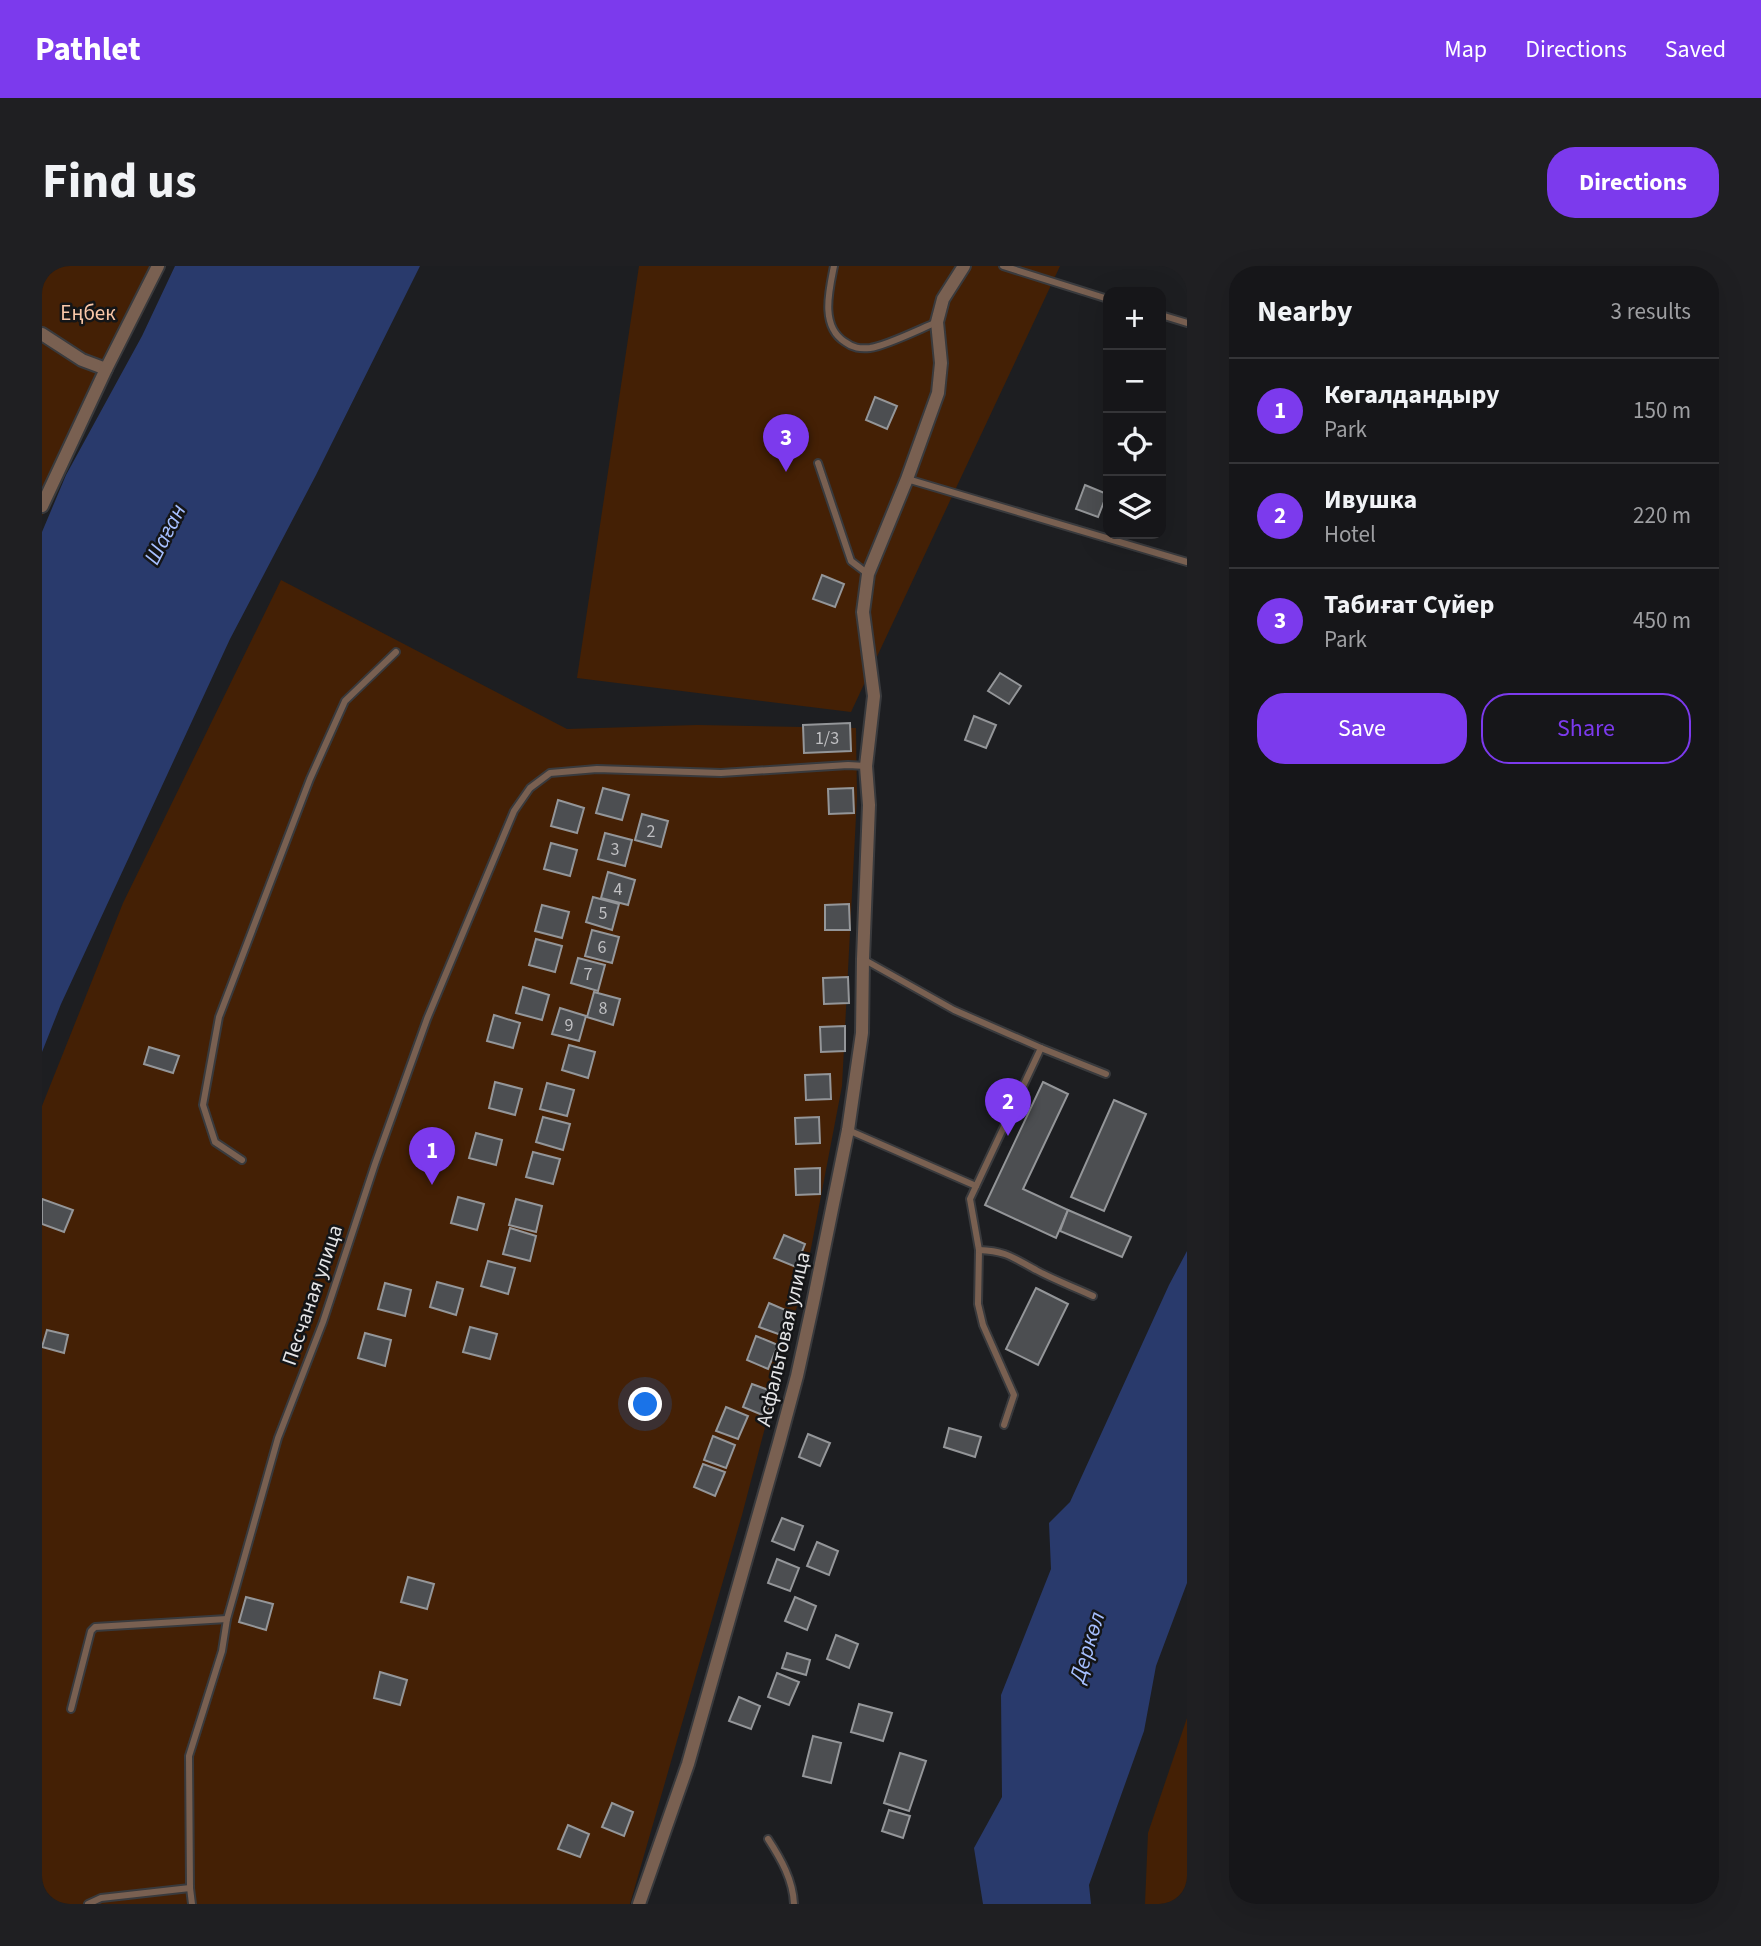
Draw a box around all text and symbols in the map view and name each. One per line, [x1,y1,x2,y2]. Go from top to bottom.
text: Pathlet [35,26,141,73]
text: Map [1444,32,1487,67]
text: Directions [1525,32,1627,67]
text: Saved [1665,32,1726,67]
text: Find us [42,147,197,217]
button: Directions [1547,147,1719,218]
map controls [1103,287,1166,539]
button: + [1103,287,1166,350]
text: Nearby [1257,290,1352,333]
text: 3 results [1611,295,1691,328]
park label: Еңбек [60,298,116,328]
button: − [1103,350,1166,413]
text: Көгалдандыру [1324,376,1500,413]
text: 1 [1274,394,1286,427]
text: 150 m [1633,394,1691,427]
button: locate [1103,413,1166,476]
text: Park [1324,413,1367,446]
pin: 3 [763,414,809,472]
button: layers [1103,476,1166,539]
text: Ивушка [1324,481,1417,518]
water label: Шаған [136,498,194,570]
text: 2 [1274,499,1286,532]
text: 220 m [1633,499,1691,532]
text: Hotel [1324,518,1376,551]
text: Табиғат Сүйер [1324,586,1494,623]
text: 3 [1274,604,1286,637]
text: 450 m [1633,604,1691,637]
text: Park [1324,623,1367,656]
button: Save [1257,693,1467,764]
button: Share [1481,693,1691,764]
house number: 1/3 [815,726,839,751]
house number: 2 [647,819,656,844]
house number: 3 [611,837,620,862]
house number: 4 [614,877,623,902]
house number: 5 [599,901,608,926]
house number: 6 [598,935,607,960]
house number: 7 [584,962,593,987]
house number: 8 [599,996,608,1021]
house number: 9 [565,1013,574,1038]
pin: 2 [985,1078,1031,1136]
pin: 1 [409,1127,455,1185]
street label: Песчаная улица [274,1221,350,1369]
street label: Асфальтовая улица [748,1249,818,1429]
your location [628,1387,662,1421]
water label: Деркөл [1060,1607,1113,1688]

